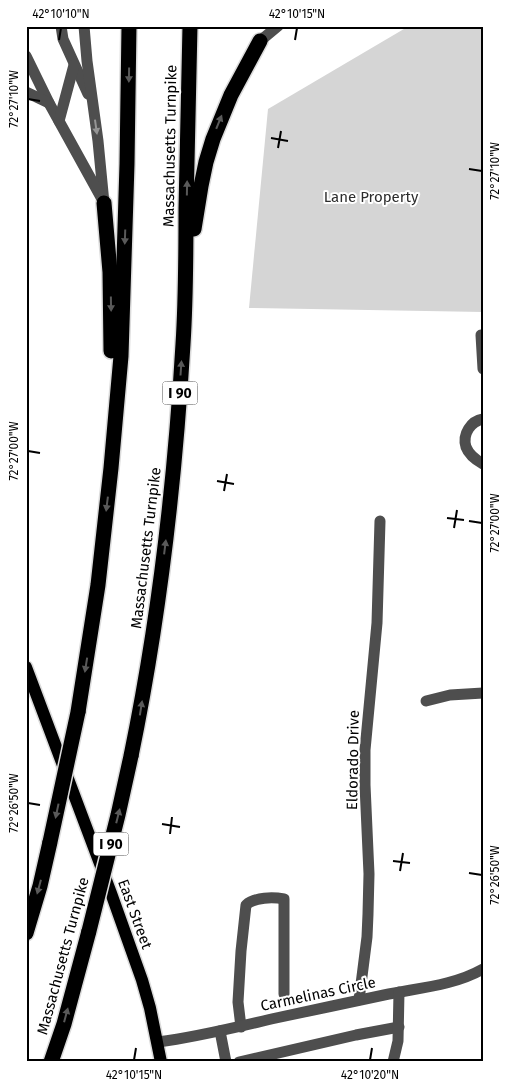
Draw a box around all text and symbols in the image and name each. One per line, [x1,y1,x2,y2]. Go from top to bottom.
text: 42°10'10"N [32,7,90,21]
text: 42°10'15"N [269,7,325,21]
street label: Massachusetts Turnpike [160,65,180,227]
one-way arrow [124,67,132,83]
text: 72°27'10"W [7,70,21,128]
one-way arrow [216,115,224,129]
one-way arrow [92,119,100,135]
text: 72°27'10"W [488,142,502,200]
one-way arrow [183,180,191,196]
park label: Lane Property [324,188,419,206]
one-way arrow [121,230,129,246]
one-way arrow [107,296,115,312]
one-way arrow [178,360,186,376]
road number: I 90 [162,382,198,404]
text: 72°27'00"W [7,421,21,481]
street label: Massachusetts Turnpike [127,466,165,630]
text: 72°27'00"W [488,493,502,553]
one-way arrow [103,497,111,513]
one-way arrow [161,539,169,555]
one-way arrow [82,658,90,674]
one-way arrow [137,700,145,716]
street label: Eldorado Drive [343,710,363,810]
text: 72°26'50"W [7,773,21,833]
one-way arrow [53,803,61,818]
one-way arrow [114,809,122,824]
road number: I 90 [94,832,128,856]
text: 72°26'50"W [488,845,502,905]
street label: Massachusetts Turnpike [33,875,93,1037]
street label: East Street [114,877,156,952]
one-way arrow [35,880,43,895]
street label: Carmelinas Circle [259,973,377,1015]
one-way arrow [62,1008,70,1023]
text: 42°10'15"N [106,1068,162,1082]
text: 42°10'20"N [341,1068,399,1082]

